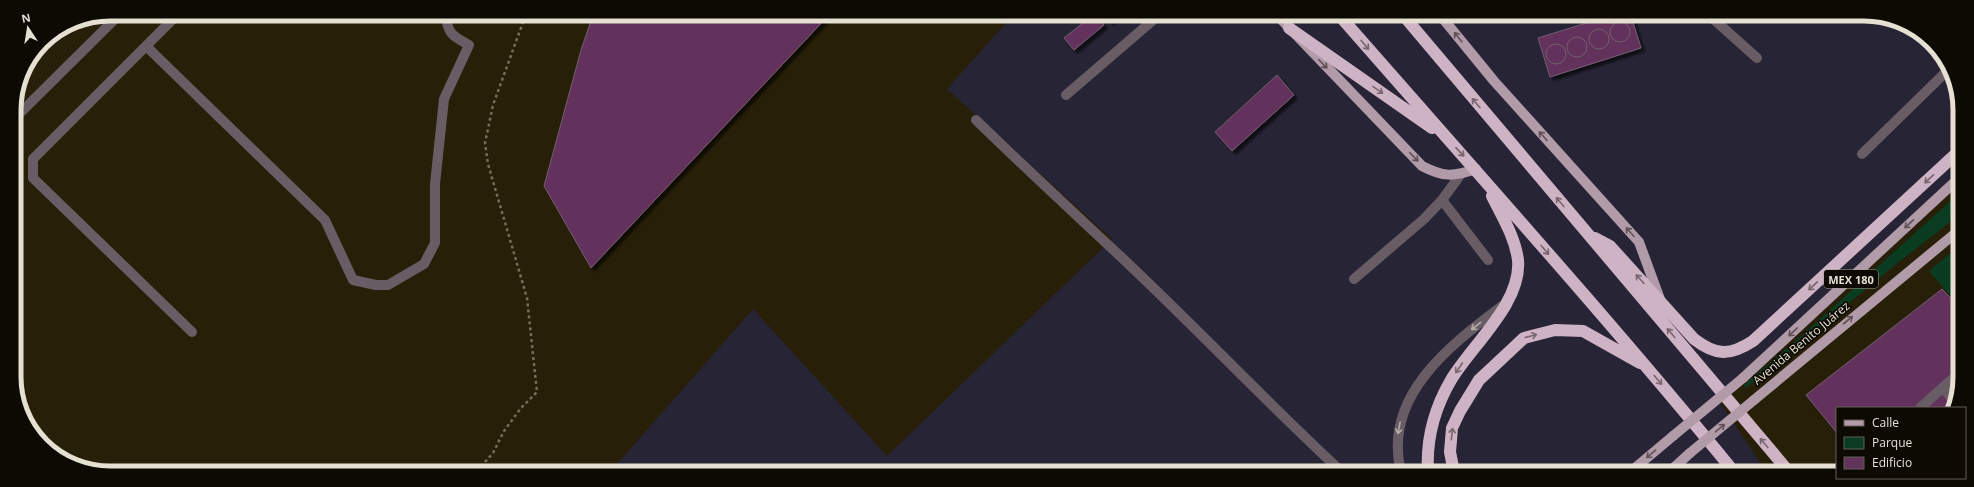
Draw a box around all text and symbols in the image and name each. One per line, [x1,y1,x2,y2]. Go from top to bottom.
north arrow [8,8,48,48]
text: N [20,9,32,26]
one-way arrow [1453,32,1462,43]
one-way arrow [1360,39,1369,50]
one-way arrow [1319,59,1328,69]
one-way arrow [1372,86,1383,94]
one-way arrow [1472,97,1481,108]
one-way arrow [1538,131,1547,141]
one-way arrow [1455,147,1465,157]
one-way arrow [1409,152,1418,162]
one-way arrow [1925,174,1935,183]
one-way arrow [1556,197,1565,207]
one-way arrow [1904,219,1914,229]
one-way arrow [1625,227,1635,237]
one-way arrow [1541,245,1550,256]
road number: MEX 180 [1824,270,1878,288]
one-way arrow [1635,274,1644,285]
one-way arrow [1808,281,1818,290]
street label: Avenida Benito Juárez [1749,297,1853,389]
one-way arrow [1843,316,1854,325]
one-way arrow [1471,322,1482,331]
one-way arrow [1788,327,1798,336]
one-way arrow [1667,328,1676,339]
one-way arrow [1524,332,1537,339]
one-way arrow [1455,362,1463,373]
one-way arrow [1654,375,1663,385]
legend [1836,407,1966,479]
text: Calle [1872,414,1899,431]
one-way arrow [1395,421,1403,434]
one-way arrow [1715,424,1725,433]
one-way arrow [1448,428,1456,441]
text: Parque [1872,434,1912,451]
one-way arrow [1760,438,1769,448]
one-way arrow [1646,450,1656,459]
text: Edificio [1872,454,1912,471]

